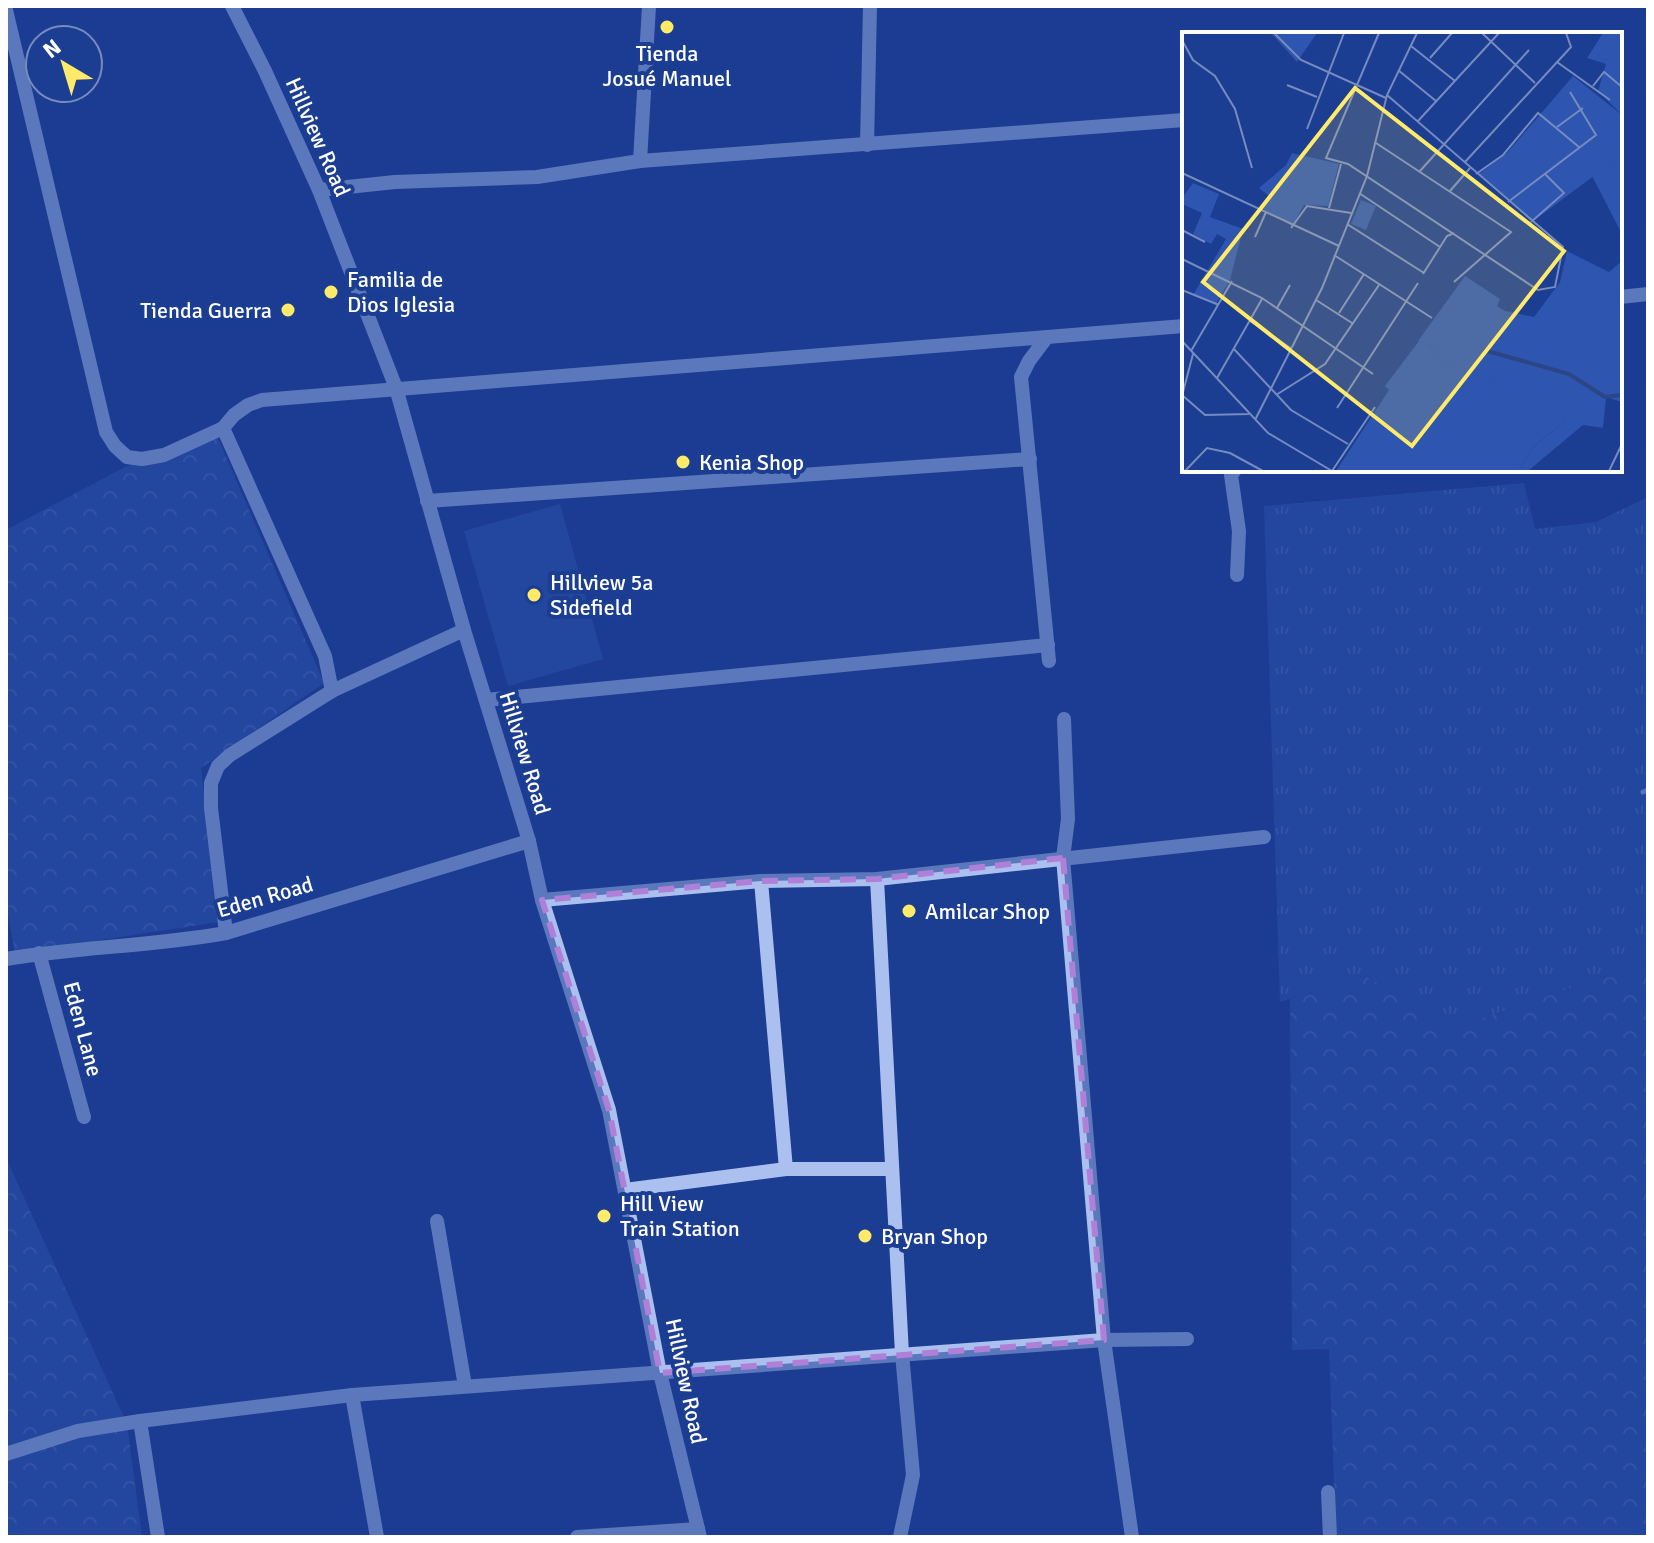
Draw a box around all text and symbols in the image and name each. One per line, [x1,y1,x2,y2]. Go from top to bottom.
marker: Tienda Josué Manuel [658,18,676,36]
north arrow [24,24,104,104]
inset map [1182,32,1622,472]
text: N [38,33,66,64]
place label: Tienda Josué Manuel [602,40,732,92]
street label: Hillview Road [280,73,356,201]
place label: Familia de Dios Iglesia [347,266,455,318]
marker: Familia de Dios Iglesia [322,283,340,301]
place label: Tienda Guerra [140,297,272,324]
marker: Tienda Guerra [279,301,297,319]
place label: Kenia Shop [699,449,804,476]
marker: Kenia Shop [674,453,692,471]
place label: Hillview 5a Sidefield [550,569,653,621]
marker: Hillview 5a Sidefield [525,586,543,604]
street label: Hillview Road [493,688,557,818]
street label: Eden Road [214,870,316,924]
place label: Amilcar Shop [925,898,1050,925]
marker: Amilcar Shop [900,902,918,920]
street label: Eden Lane [57,979,109,1079]
place label: Hill View Train Station [620,1190,740,1242]
marker: Hill View Train Station [595,1207,613,1225]
place label: Bryan Shop [881,1223,988,1250]
marker: Bryan Shop [856,1227,874,1245]
street label: Hillview Road [660,1316,712,1446]

